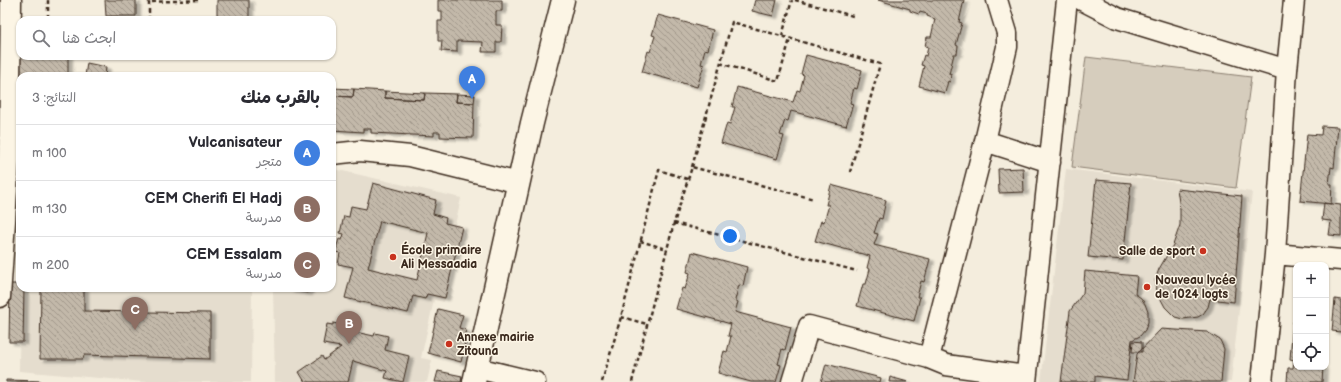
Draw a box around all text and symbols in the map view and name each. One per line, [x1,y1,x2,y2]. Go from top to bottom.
search box [16,16,336,60]
icon: search [30,27,52,49]
text: ابحث هنا [62,29,116,48]
pin: A [459,66,485,99]
text: بالقرب منك [241,88,320,108]
text: النتائج: 3 [32,90,76,106]
text: Vulcanisateur [188,133,282,152]
text: 100 m [32,145,67,161]
text: A [303,145,311,161]
text: متجر [257,154,282,170]
text: CEM Cherifi El Hadj [145,189,282,208]
text: 130 m [32,201,67,217]
text: B [302,201,312,217]
text: مدرسة [246,210,282,226]
your location [720,226,740,246]
place label: École primaire Ali Messaadia [400,241,482,272]
place label: Salle de sport [1119,244,1195,259]
text: CEM Essalam [186,245,282,264]
marker: Salle de sport [1198,246,1208,256]
marker: École primaire Ali Messaadia [388,252,398,262]
text: 200 m [32,257,69,273]
text: C [302,257,312,273]
map controls [1293,262,1329,370]
button: + [1293,262,1329,298]
text: مدرسة [246,266,282,282]
place label: Nouveau lycée de 1024 logts [1155,273,1236,302]
marker: Nouveau lycée de 1024 logts [1142,282,1152,292]
pin: C [122,297,148,330]
button: − [1293,298,1329,334]
pin: B [336,311,362,344]
place label: Annexe mairie Zitouna [456,330,534,359]
button: locate [1293,334,1329,370]
marker: Annexe mairie Zitouna [444,339,454,349]

